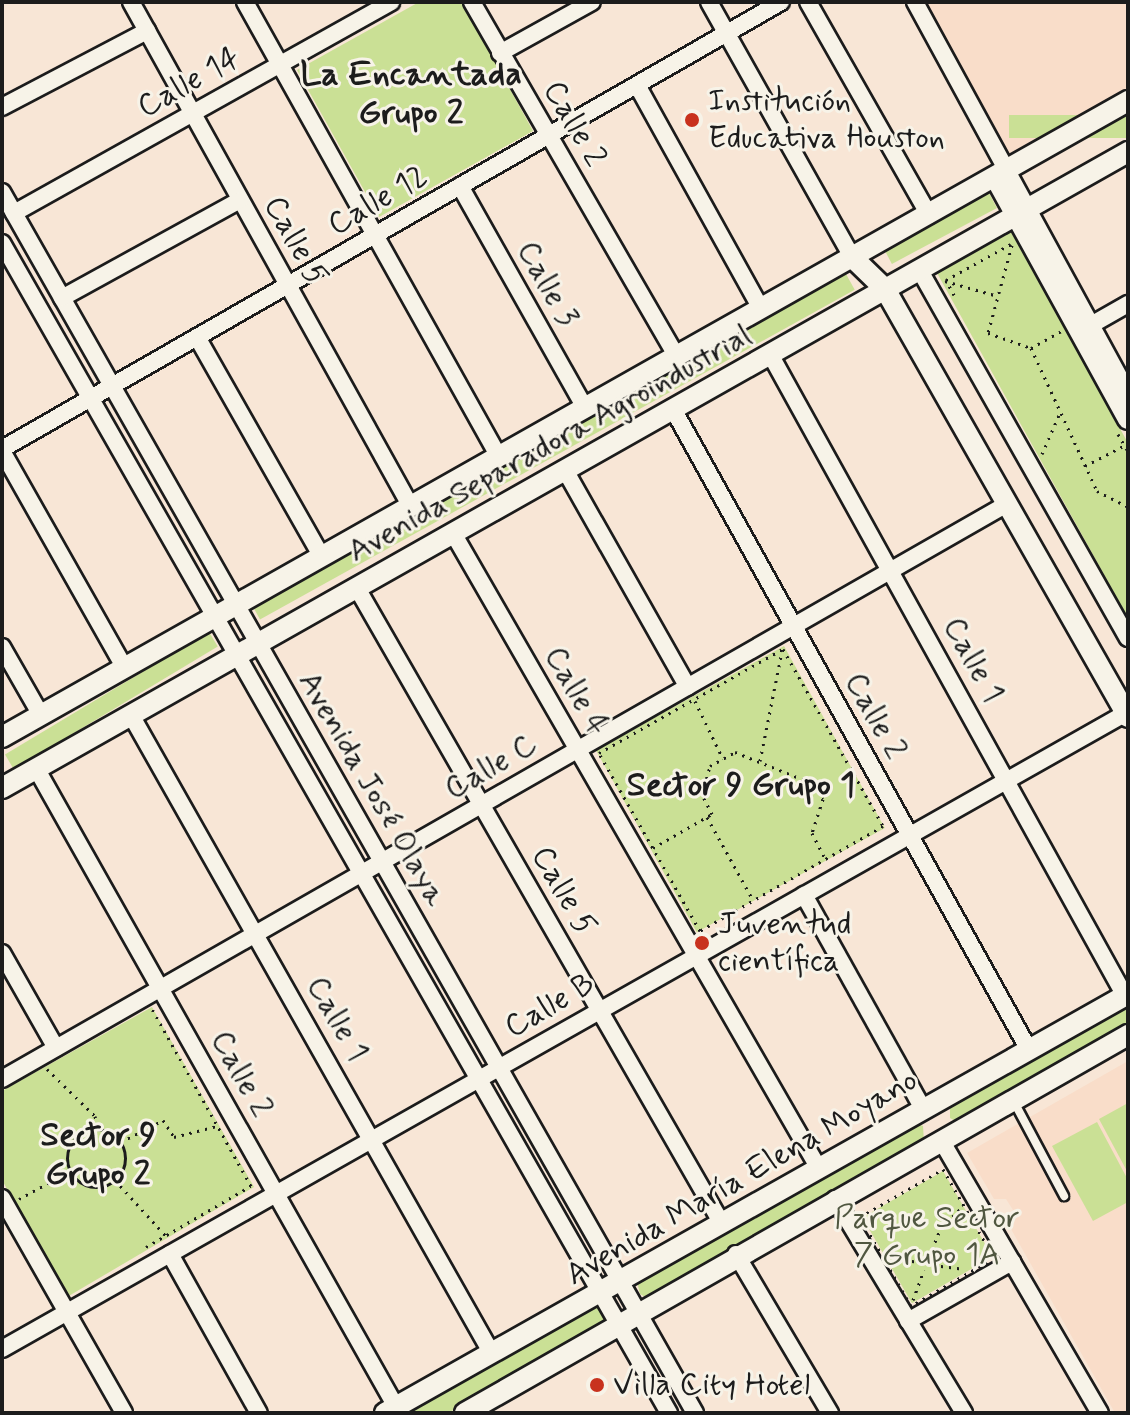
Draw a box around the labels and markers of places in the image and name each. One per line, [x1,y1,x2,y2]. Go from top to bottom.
place label: Institución Educativa Houston [708,83,942,158]
marker: Institución Educativa Houston [683,111,701,129]
place label: Juventud científica [718,906,851,981]
marker: Juventud científica [693,934,711,952]
place label: Villa City Hotel [613,1366,810,1404]
marker: Villa City Hotel [588,1376,606,1394]

